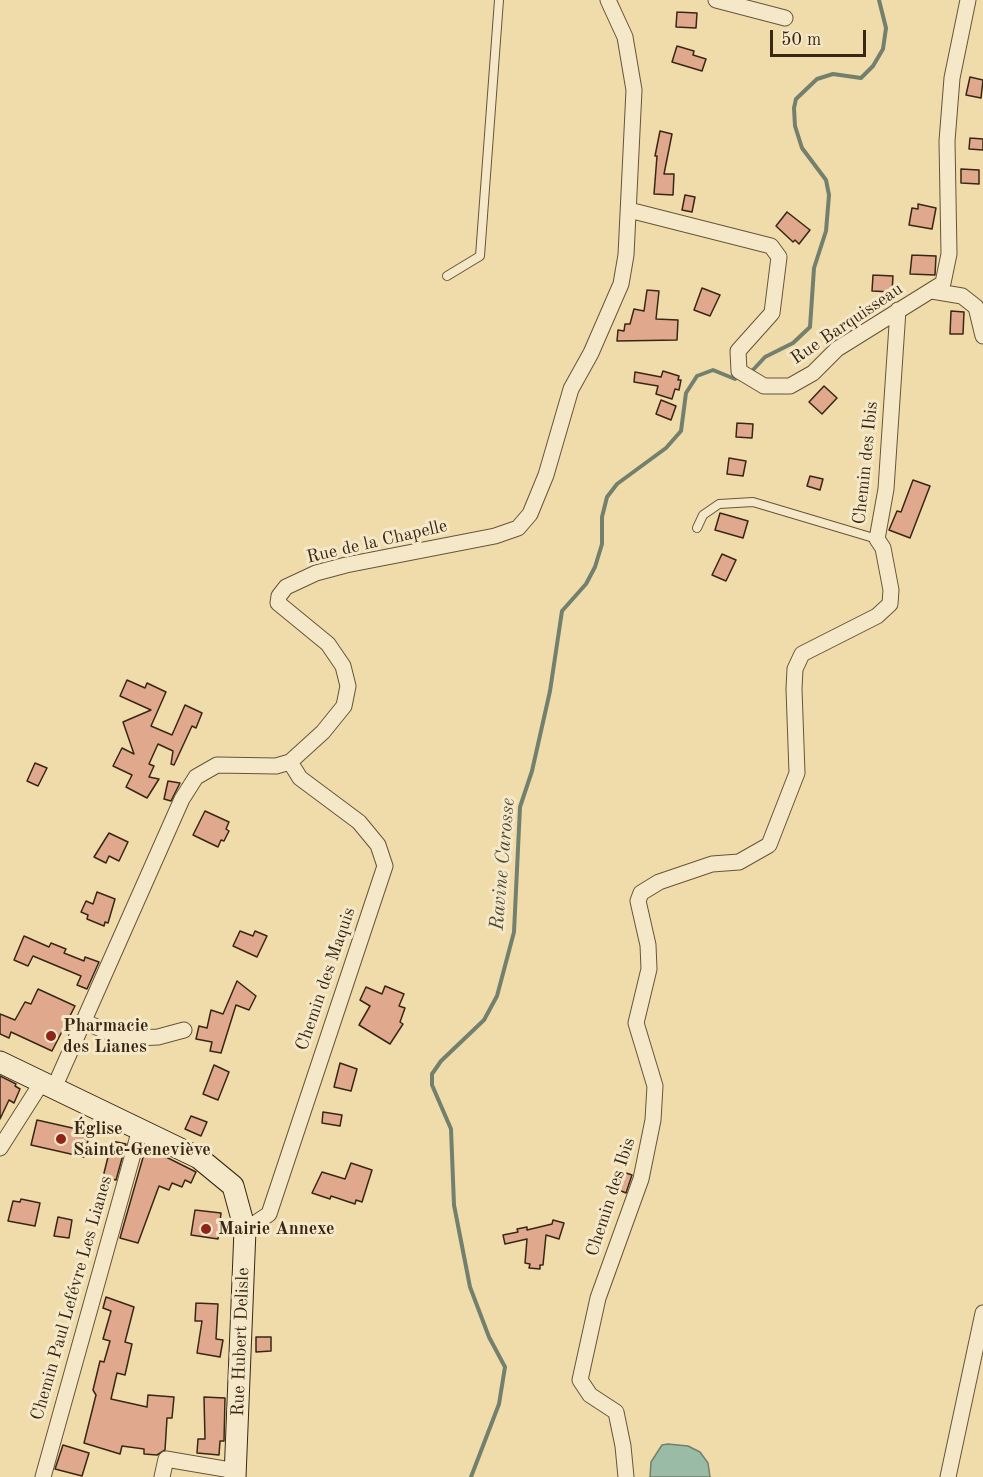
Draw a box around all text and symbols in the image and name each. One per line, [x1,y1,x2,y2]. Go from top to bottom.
scale bar [773,18,869,56]
text: 50 m [781,31,821,49]
street label: Rue Barquisseau [787,279,907,369]
street label: Chemin des Ibis [849,400,883,526]
street label: Rue de la Chapelle [305,515,449,569]
water label: Ravine Carosse [485,797,521,931]
street label: Chemin des Maquis [291,905,361,1053]
place label: Pharmacie des Lianes [63,1015,148,1058]
marker: Pharmacie des Lianes [44,1029,58,1043]
place label: Église Sainte-Geneviève [73,1118,211,1160]
marker: Église Sainte-Geneviève [54,1132,68,1146]
street label: Chemin des Ibis [582,1135,640,1259]
street label: Chemin Paul Lefévre Les Lianes [27,1173,117,1423]
place label: Mairie Annexe [218,1218,335,1240]
marker: Mairie Annexe [199,1222,213,1236]
street label: Rue Hubert Delisle [228,1267,254,1417]

